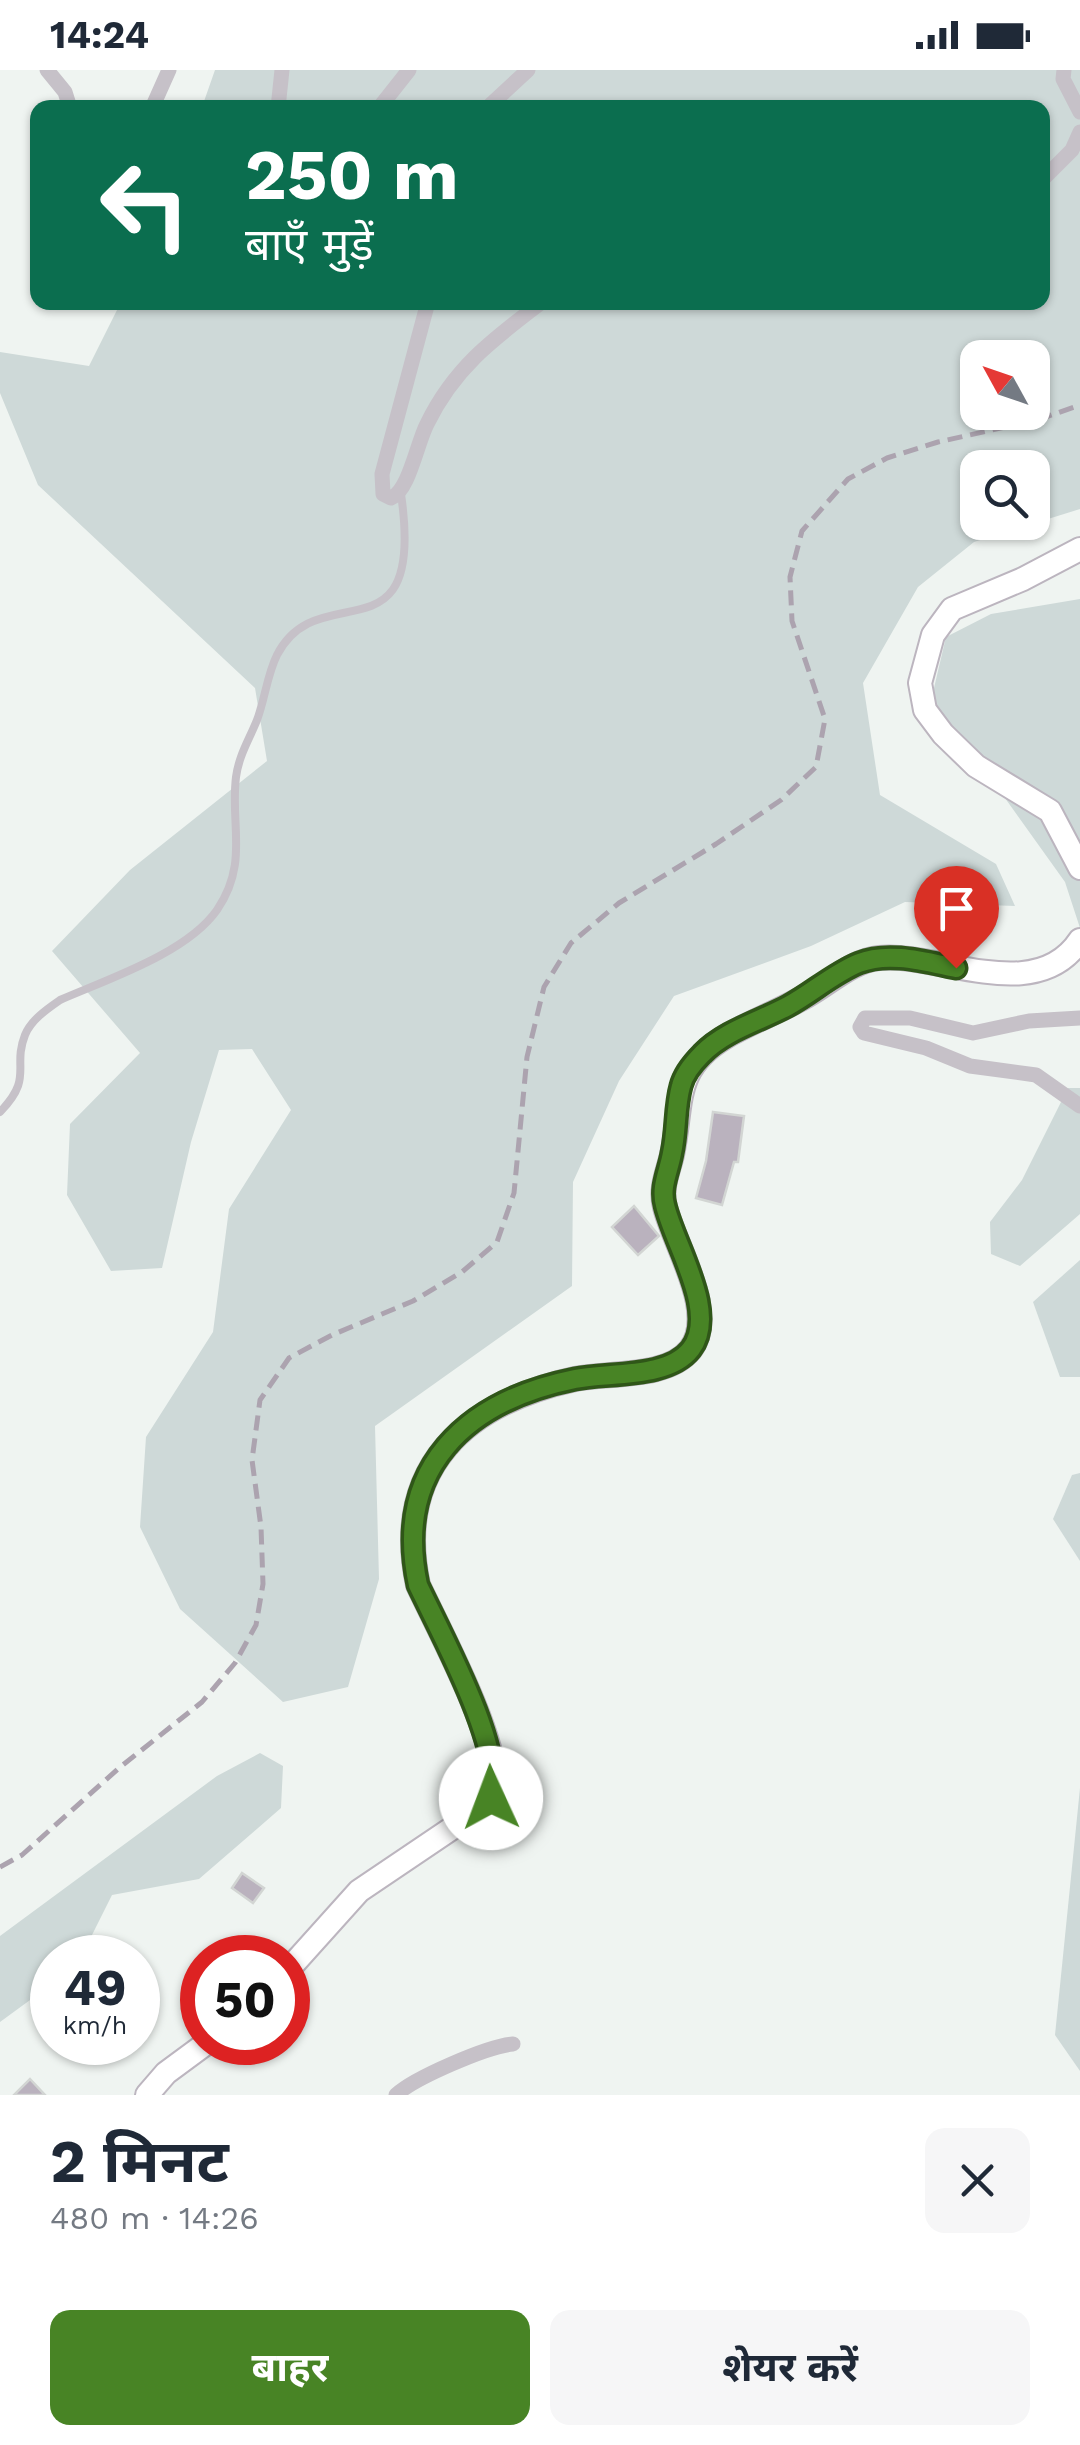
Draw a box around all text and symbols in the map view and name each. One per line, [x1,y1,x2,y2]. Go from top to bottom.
text: 14:24 [50,13,149,57]
text: 250 m [245,134,459,216]
icon: left [80,140,210,270]
text: बाएँ मुड़ें [245,218,374,271]
north arrow [960,340,1050,430]
map controls [960,340,1050,540]
button: search [960,450,1050,540]
pin [914,866,999,969]
icon: arrive [929,881,984,936]
position arrow [439,1746,543,1850]
speed limit sign: 50 [180,1935,310,2065]
text: 49 [63,1958,127,2017]
text: km/h [63,2011,127,2040]
text: 2 मिनट [50,2126,229,2197]
button: close [925,2128,1030,2233]
text: 480 m · 14:26 [50,2199,259,2237]
button: बाहर [50,2310,530,2425]
button: शेयर करें [550,2310,1030,2425]

